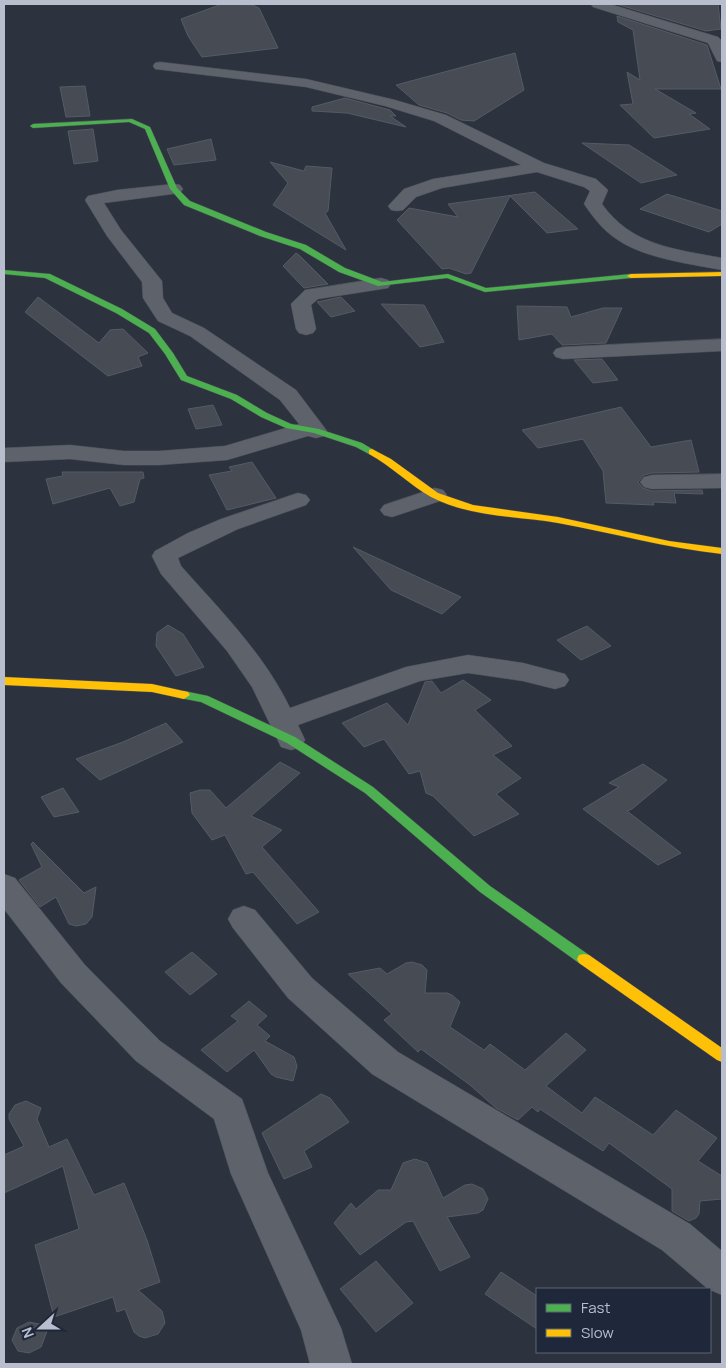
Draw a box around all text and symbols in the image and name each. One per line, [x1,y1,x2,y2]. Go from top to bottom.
legend [536,1288,711,1353]
text: Fast [581,1297,610,1318]
north arrow [15,1303,65,1353]
text: Slow [581,1322,614,1343]
text: N [17,1325,38,1341]

